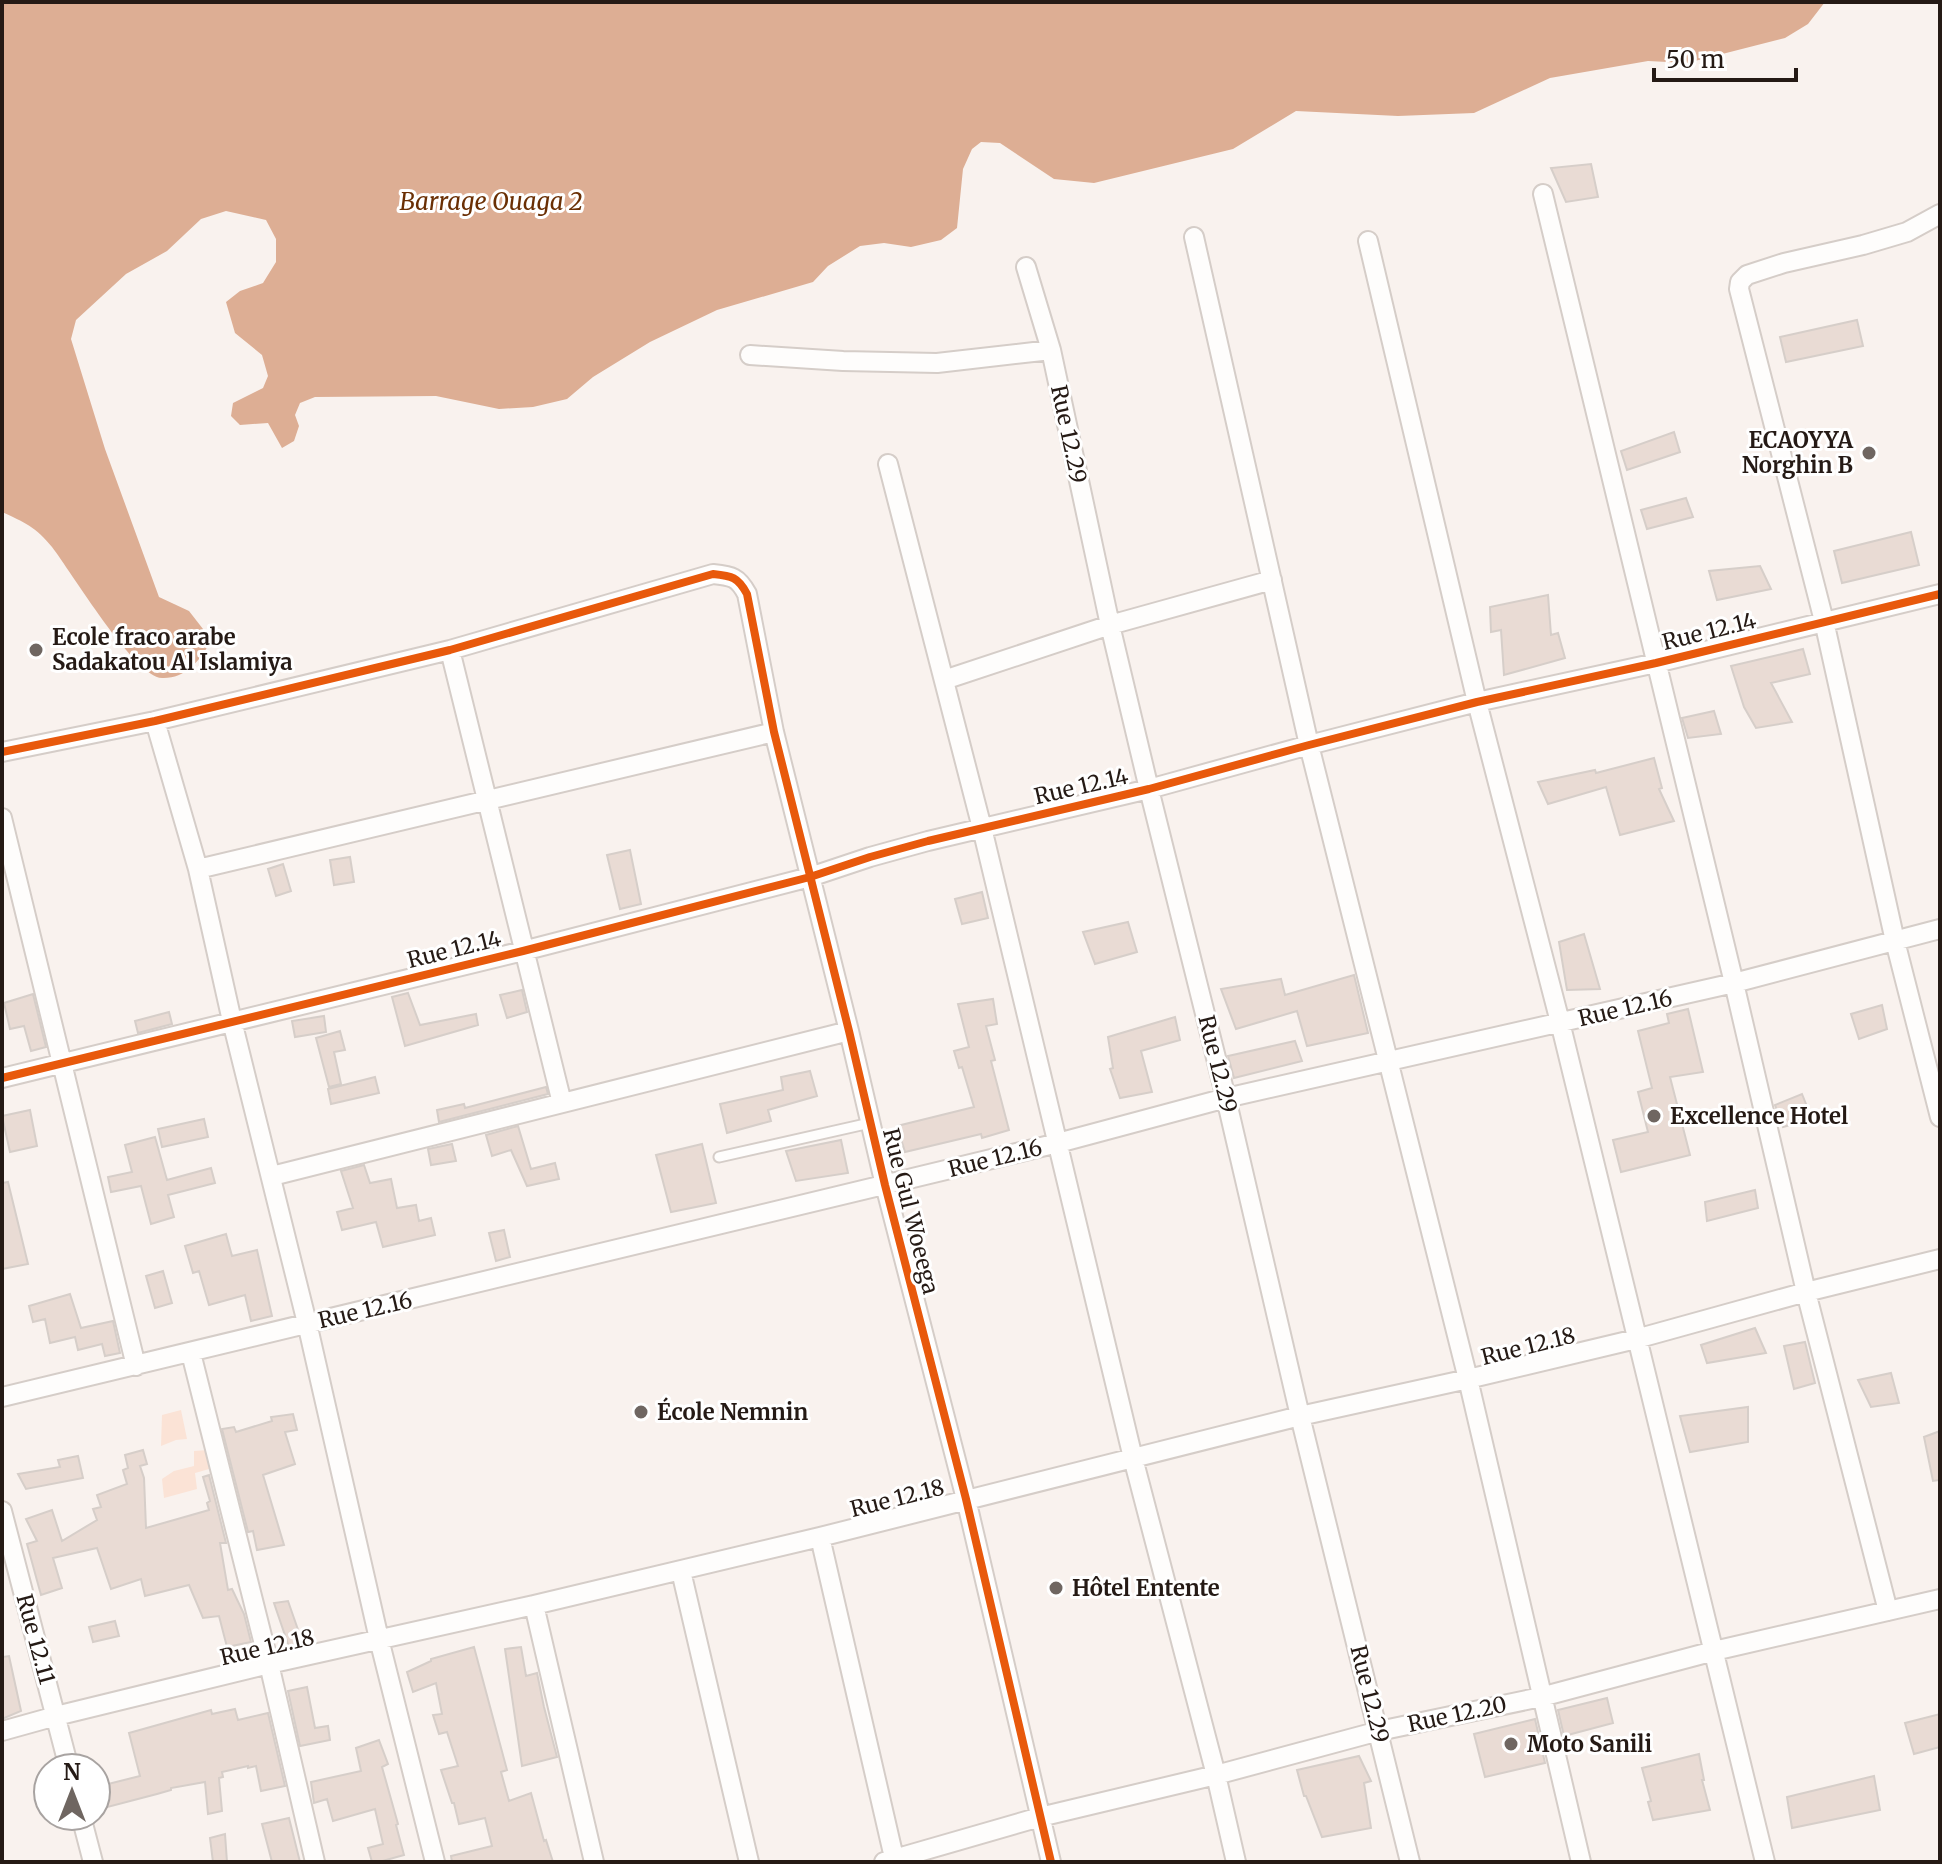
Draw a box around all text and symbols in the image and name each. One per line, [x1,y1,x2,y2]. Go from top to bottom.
scale bar [1654,32,1796,82]
text: 50 m [1666,44,1725,75]
water label: Barrage Ouaga 2 [399,186,583,217]
street label: Rue 12.29 [1045,382,1093,486]
place label: ECAOYYA Norghin B [1742,426,1853,479]
marker: ECAOYYA Norghin B [1860,444,1878,462]
street label: Rue 12.14 [1659,606,1759,656]
place label: Ecole fraco arabe Sadakatou Al Islamiya [52,623,293,676]
marker: Ecole fraco arabe Sadakatou Al Islamiya [27,641,45,659]
street label: Rue 12.14 [1031,762,1131,810]
street label: Rue 12.14 [404,924,504,974]
street label: Rue 12.16 [1575,984,1675,1032]
street label: Rue 12.29 [1192,1012,1244,1116]
place label: Excellence Hotel [1670,1102,1848,1130]
marker: Excellence Hotel [1645,1107,1663,1125]
street label: Rue Gul Woeega [877,1125,945,1297]
street label: Rue 12.16 [945,1133,1045,1183]
street label: Rue 12.16 [315,1286,415,1334]
street label: Rue 12.18 [1478,1321,1578,1371]
place label: École Nemnin [657,1397,808,1426]
marker: École Nemnin [632,1403,650,1421]
street label: Rue 12.18 [847,1473,947,1523]
place label: Hôtel Entente [1072,1574,1220,1602]
marker: Hôtel Entente [1047,1579,1065,1597]
street label: Rue 12.11 [11,1591,62,1687]
street label: Rue 12.18 [217,1623,317,1671]
street label: Rue 12.29 [1344,1642,1396,1746]
street label: Rue 12.20 [1405,1690,1509,1738]
place label: Moto Sanili [1527,1730,1652,1758]
marker: Moto Sanili [1502,1735,1520,1753]
north arrow [32,1752,112,1832]
text: N [63,1758,81,1786]

